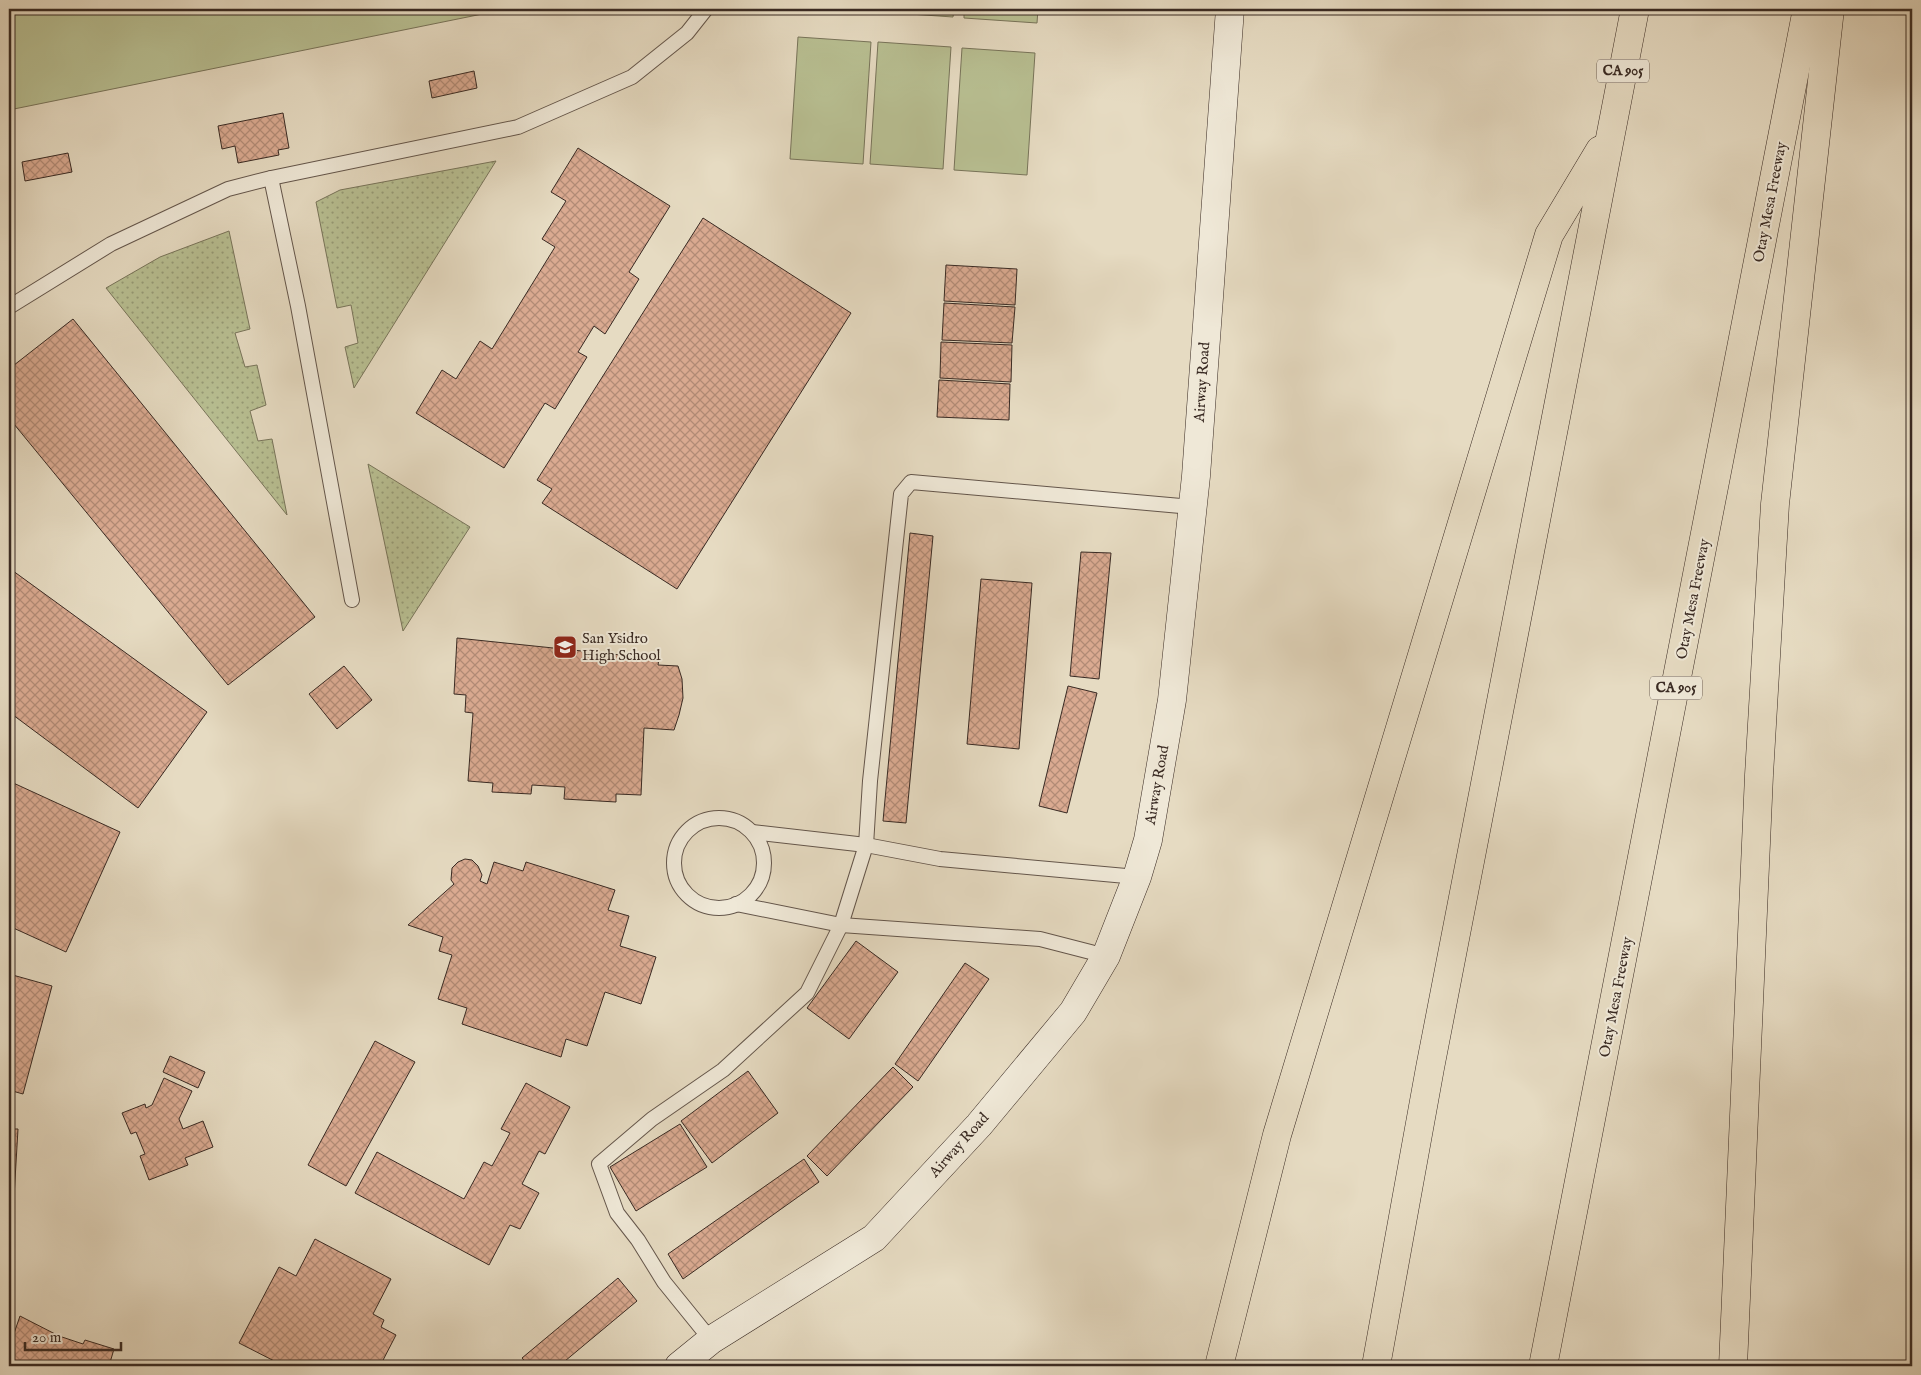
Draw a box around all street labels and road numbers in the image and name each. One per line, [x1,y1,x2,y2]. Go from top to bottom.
road number: CA 905 [1597,59,1649,82]
street label: Otay Mesa Freeway [1749,139,1791,264]
street label: Airway Road [1190,340,1214,424]
street label: Otay Mesa Freeway [1672,536,1714,661]
road number: CA 905 [1650,676,1702,700]
street label: Airway Road [1140,743,1174,827]
street label: Otay Mesa Freeway [1595,934,1637,1059]
street label: Airway Road [924,1108,994,1182]

